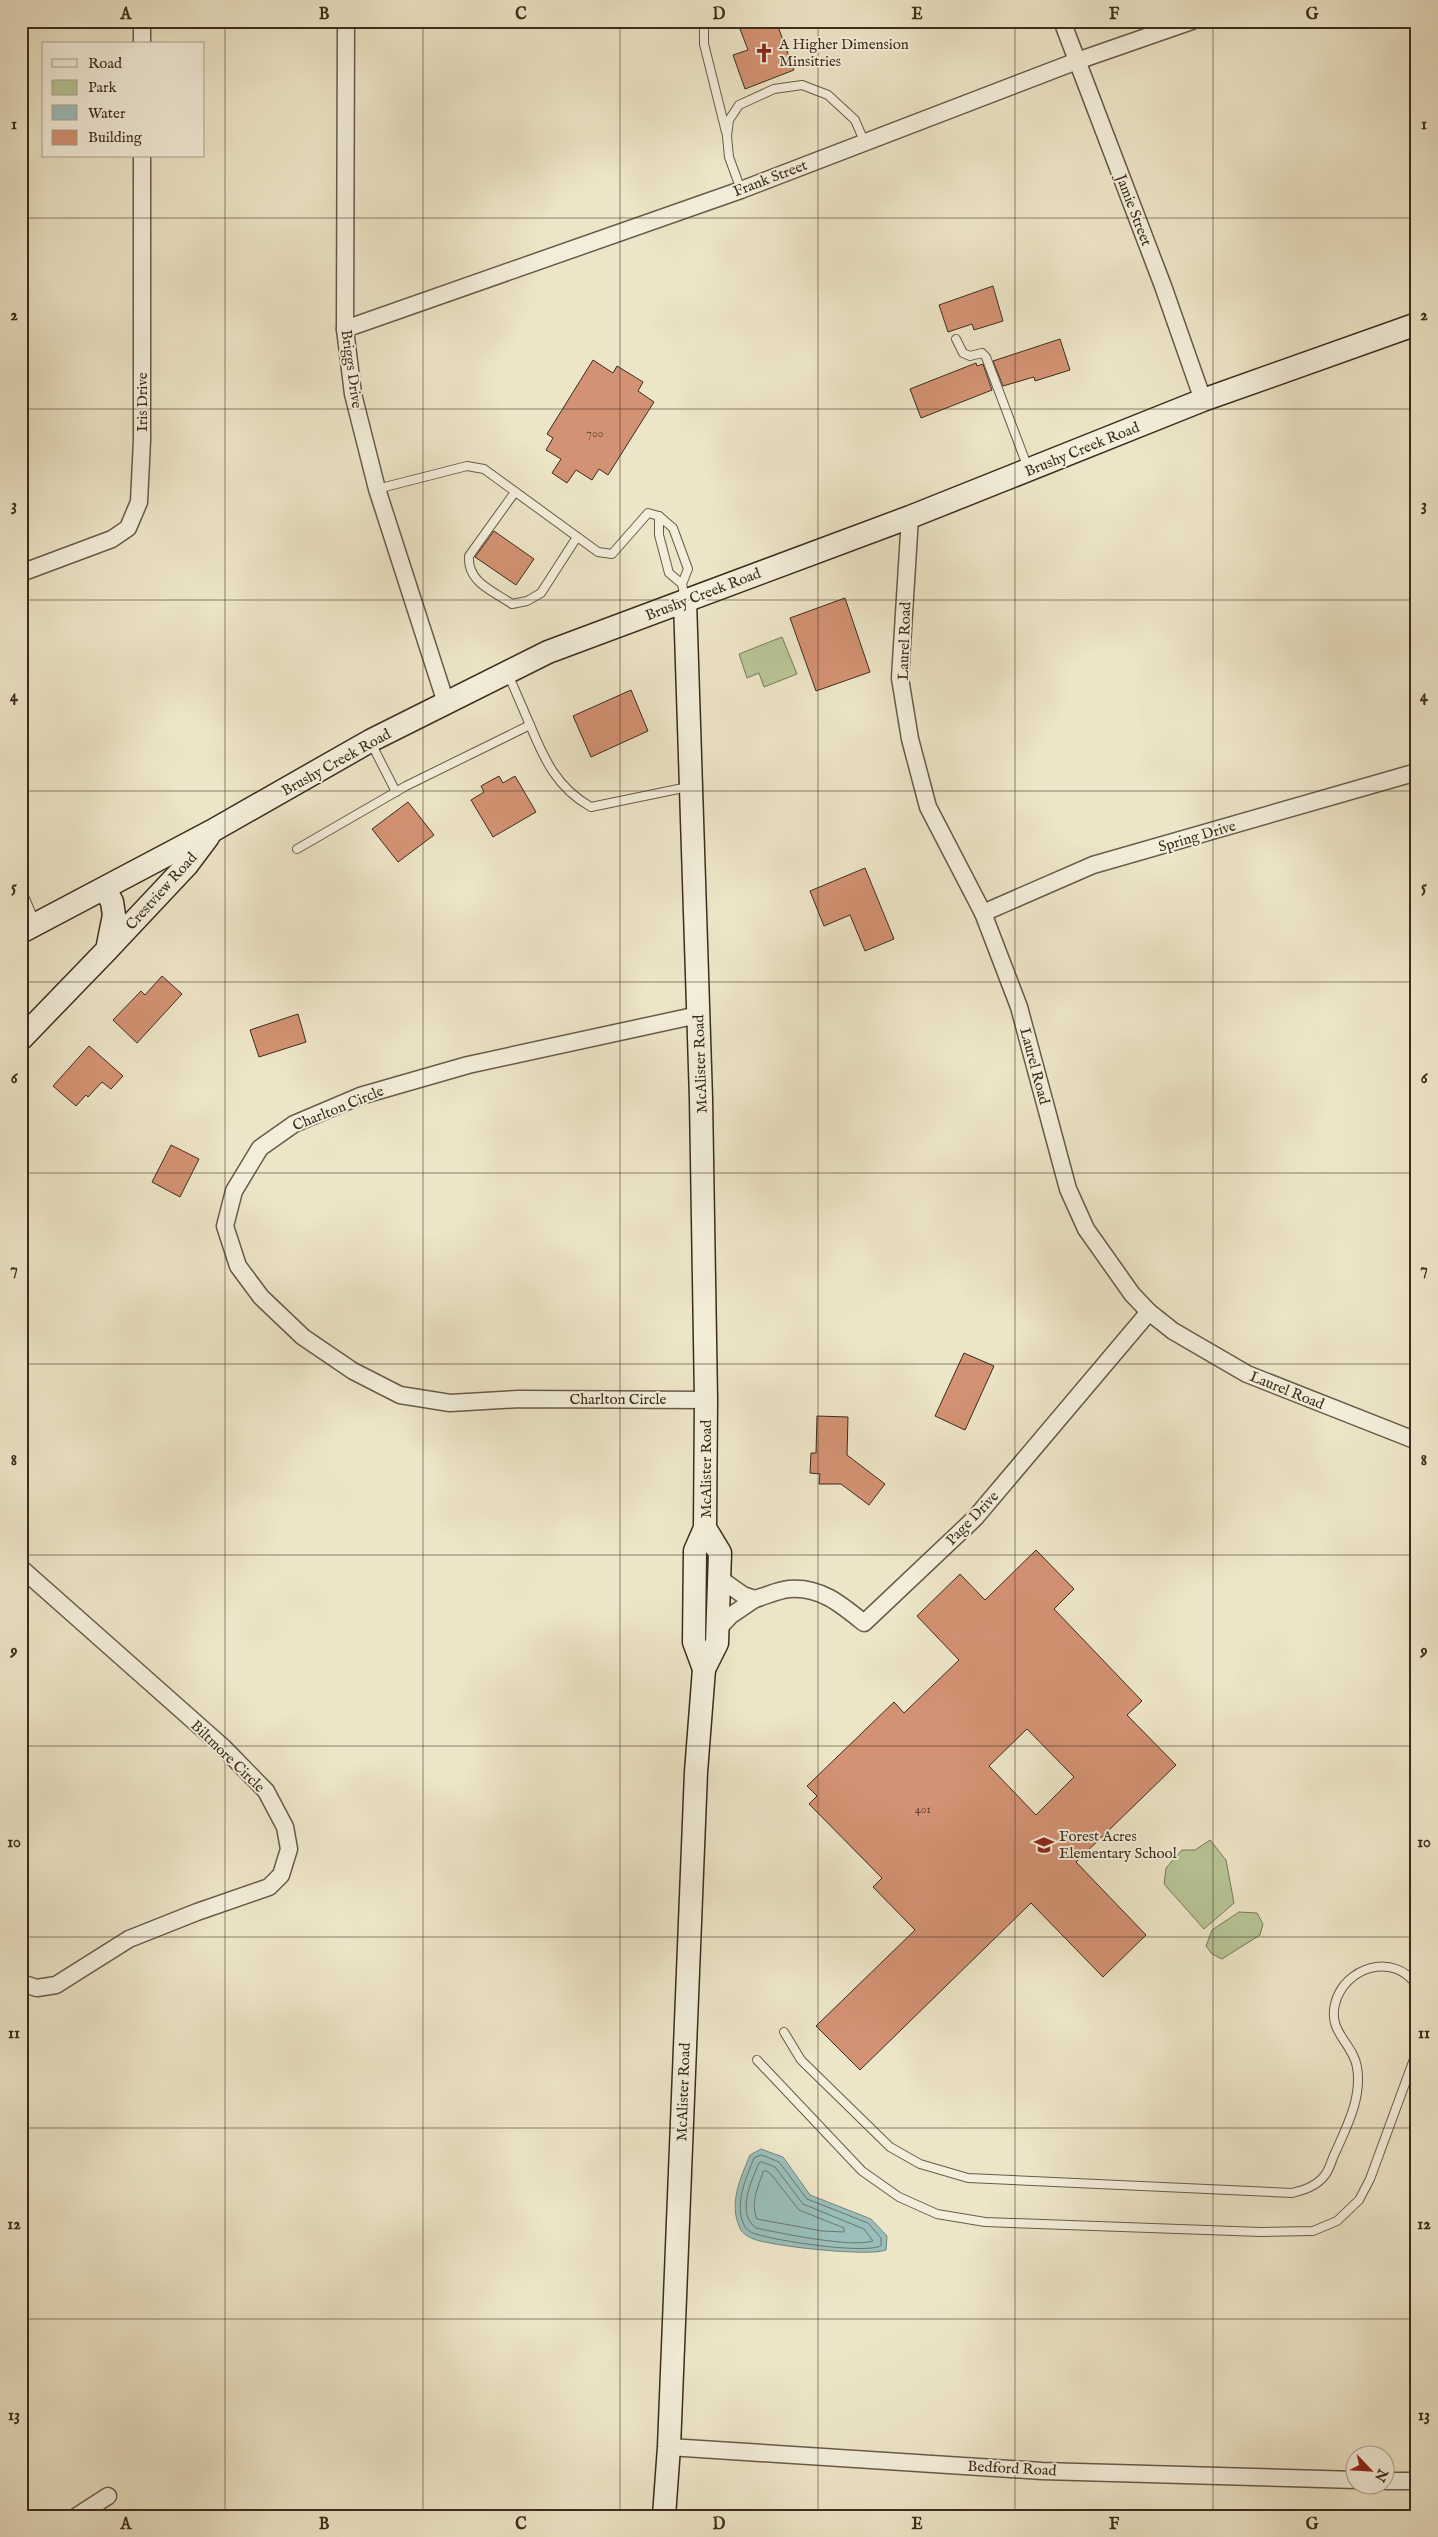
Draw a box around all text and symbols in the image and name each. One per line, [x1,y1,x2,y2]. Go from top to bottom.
text: A [120,5,133,25]
text: B [319,5,330,25]
text: C [515,5,527,25]
text: D [713,5,726,25]
text: E [911,5,923,25]
text: F [1109,5,1120,25]
text: G [1306,5,1319,25]
place label: A Higher Dimension Minsitries [778,35,909,71]
legend [42,42,205,158]
church icon: A Higher Dimension Minsitries [753,42,775,64]
text: Road [88,54,123,73]
text: Park [88,78,118,97]
text: Water [88,104,126,123]
text: 1 [11,115,17,135]
text: 1 [1421,115,1427,135]
text: Building [88,128,143,147]
street label: Frank Street [730,156,810,201]
street label: Jamie Street [1110,170,1156,249]
text: 2 [10,306,18,326]
text: 2 [1420,306,1428,326]
street label: Briggs Drive [337,329,366,410]
street label: Iris Drive [133,372,152,432]
street label: Brushy Creek Road [1022,417,1143,481]
house number: 700 [586,426,604,441]
text: 3 [11,496,17,516]
text: 3 [1421,496,1427,516]
street label: Brushy Creek Road [643,563,765,625]
street label: Laurel Road [894,600,915,681]
text: 4 [10,687,19,707]
text: 4 [1420,687,1429,707]
street label: Brushy Creek Road [278,724,395,800]
street label: Spring Drive [1156,816,1238,857]
street label: Crestview Road [122,848,202,934]
text: 5 [11,878,17,898]
text: 5 [1421,878,1427,898]
street label: McAlister Road [689,1013,712,1114]
street label: Laurel Road [1015,1026,1054,1108]
text: 6 [11,1069,19,1089]
text: 6 [1421,1069,1429,1089]
street label: Charlton Circle [290,1081,387,1135]
text: 7 [10,1260,18,1280]
text: 7 [1420,1260,1428,1280]
street label: Laurel Road [1247,1367,1328,1414]
street label: Charlton Circle [570,1390,666,1409]
street label: McAlister Road [697,1419,716,1518]
text: 8 [11,1451,17,1471]
text: 8 [1421,1451,1427,1471]
street label: Page Drive [942,1487,1003,1550]
text: 9 [10,1642,18,1662]
text: 9 [1420,1642,1428,1662]
street label: Biltmore Circle [187,1716,269,1797]
house number: 401 [915,1802,931,1817]
place label: Forest Acres Elementary School [1059,1827,1178,1863]
text: 10 [7,1833,21,1853]
text: 10 [1417,1833,1431,1853]
school or university icon: Forest Acres Elementary School [1033,1834,1055,1856]
text: 11 [8,2024,20,2044]
text: 11 [1418,2024,1430,2044]
street label: McAlister Road [672,2041,695,2142]
text: 12 [7,2215,21,2235]
text: 12 [1417,2215,1431,2235]
text: 13 [8,2406,20,2426]
text: 13 [1418,2406,1430,2426]
north arrow [1346,2444,1396,2494]
street label: Bedford Road [967,2457,1058,2480]
text: N [1370,2465,1392,2484]
text: A [120,2515,133,2535]
text: B [319,2515,330,2535]
text: C [515,2515,527,2535]
text: D [713,2515,726,2535]
text: E [911,2515,923,2535]
text: F [1109,2515,1120,2535]
text: G [1306,2515,1319,2535]

